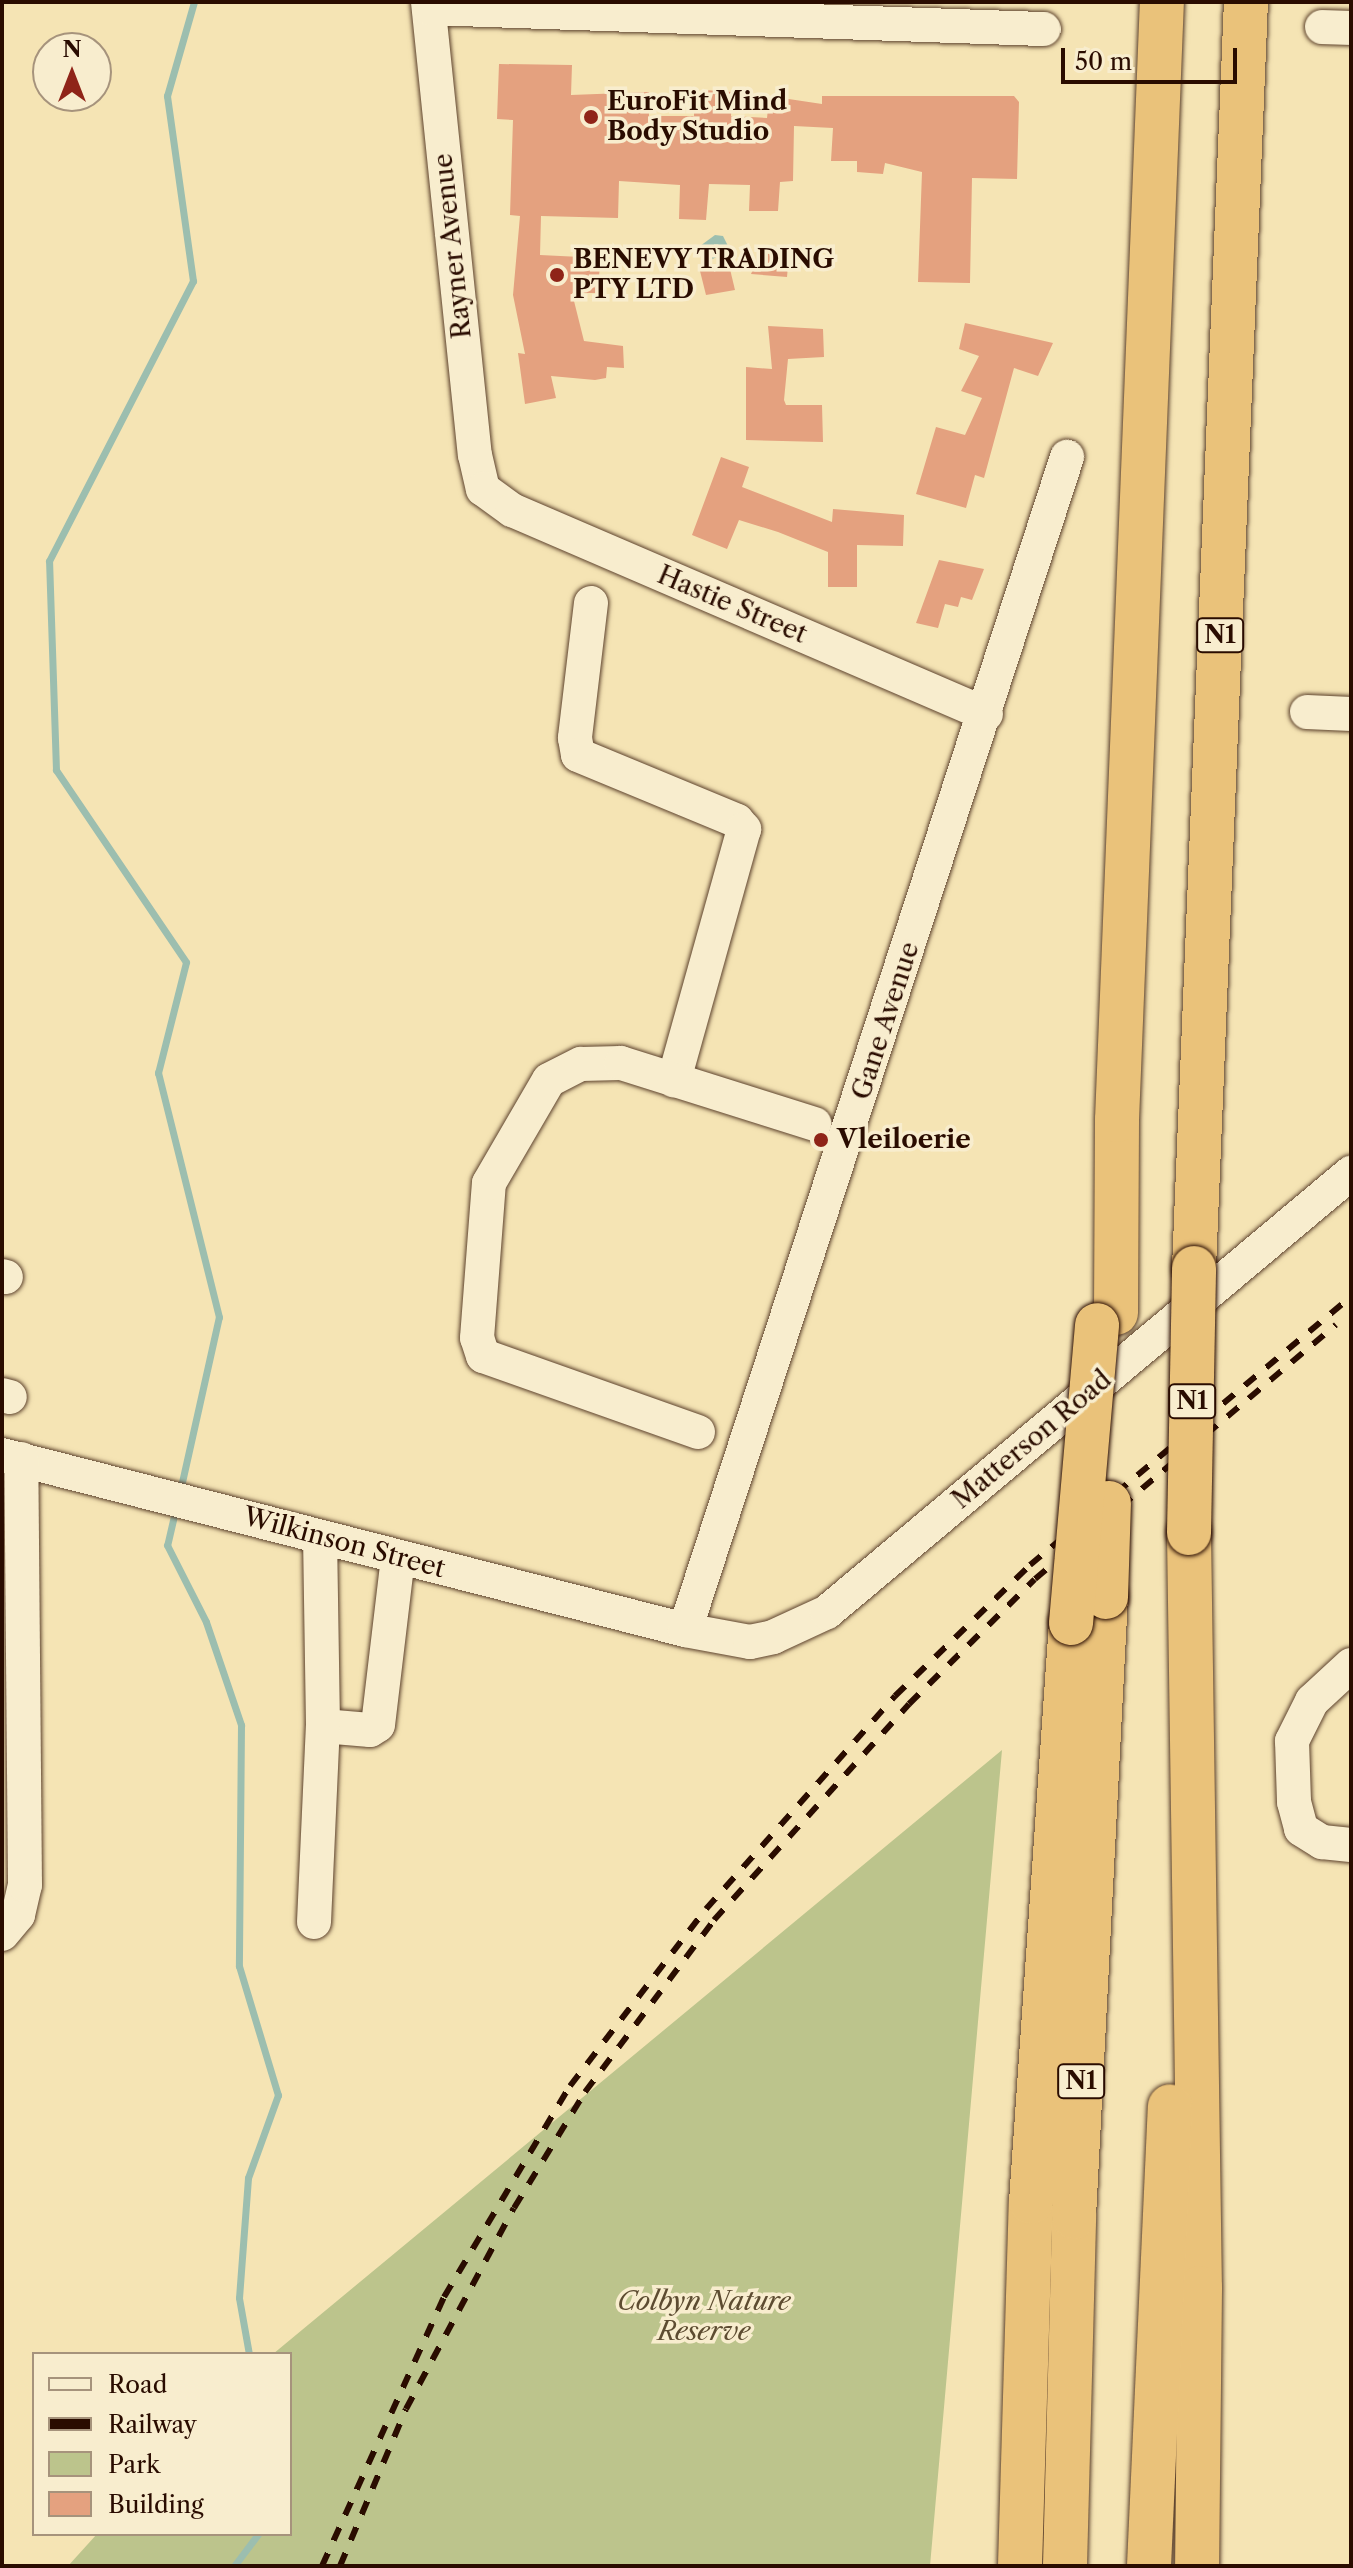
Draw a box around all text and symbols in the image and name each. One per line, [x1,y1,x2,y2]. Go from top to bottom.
north arrow [32,32,112,112]
scale bar [1065,32,1241,82]
text: N [62,36,82,63]
text: 50 m [1075,47,1132,76]
place label: EuroFit Mind Body Studio [607,86,787,148]
marker: EuroFit Mind Body Studio [582,108,600,126]
street label: Rayner Avenue [428,151,478,341]
place label: BENEVY TRADING PTY LTD [573,244,836,306]
marker: BENEVY TRADING PTY LTD [548,266,566,284]
street label: Hastie Street [653,560,811,650]
road number: N1 [1196,615,1244,655]
street label: Gane Avenue [846,938,926,1104]
place label: Vleiloerie [837,1124,971,1156]
marker: Vleiloerie [812,1131,830,1149]
street label: Matterson Road [946,1364,1118,1516]
road number: N1 [1168,1381,1216,1421]
street label: Wilkinson Street [240,1501,448,1585]
road number: N1 [1057,2061,1105,2101]
park label: Colbyn Nature Reserve [617,2286,791,2348]
legend [32,2352,292,2536]
text: Road [108,2370,167,2399]
text: Railway [108,2410,197,2439]
text: Park [108,2450,160,2479]
text: Building [108,2490,204,2519]

